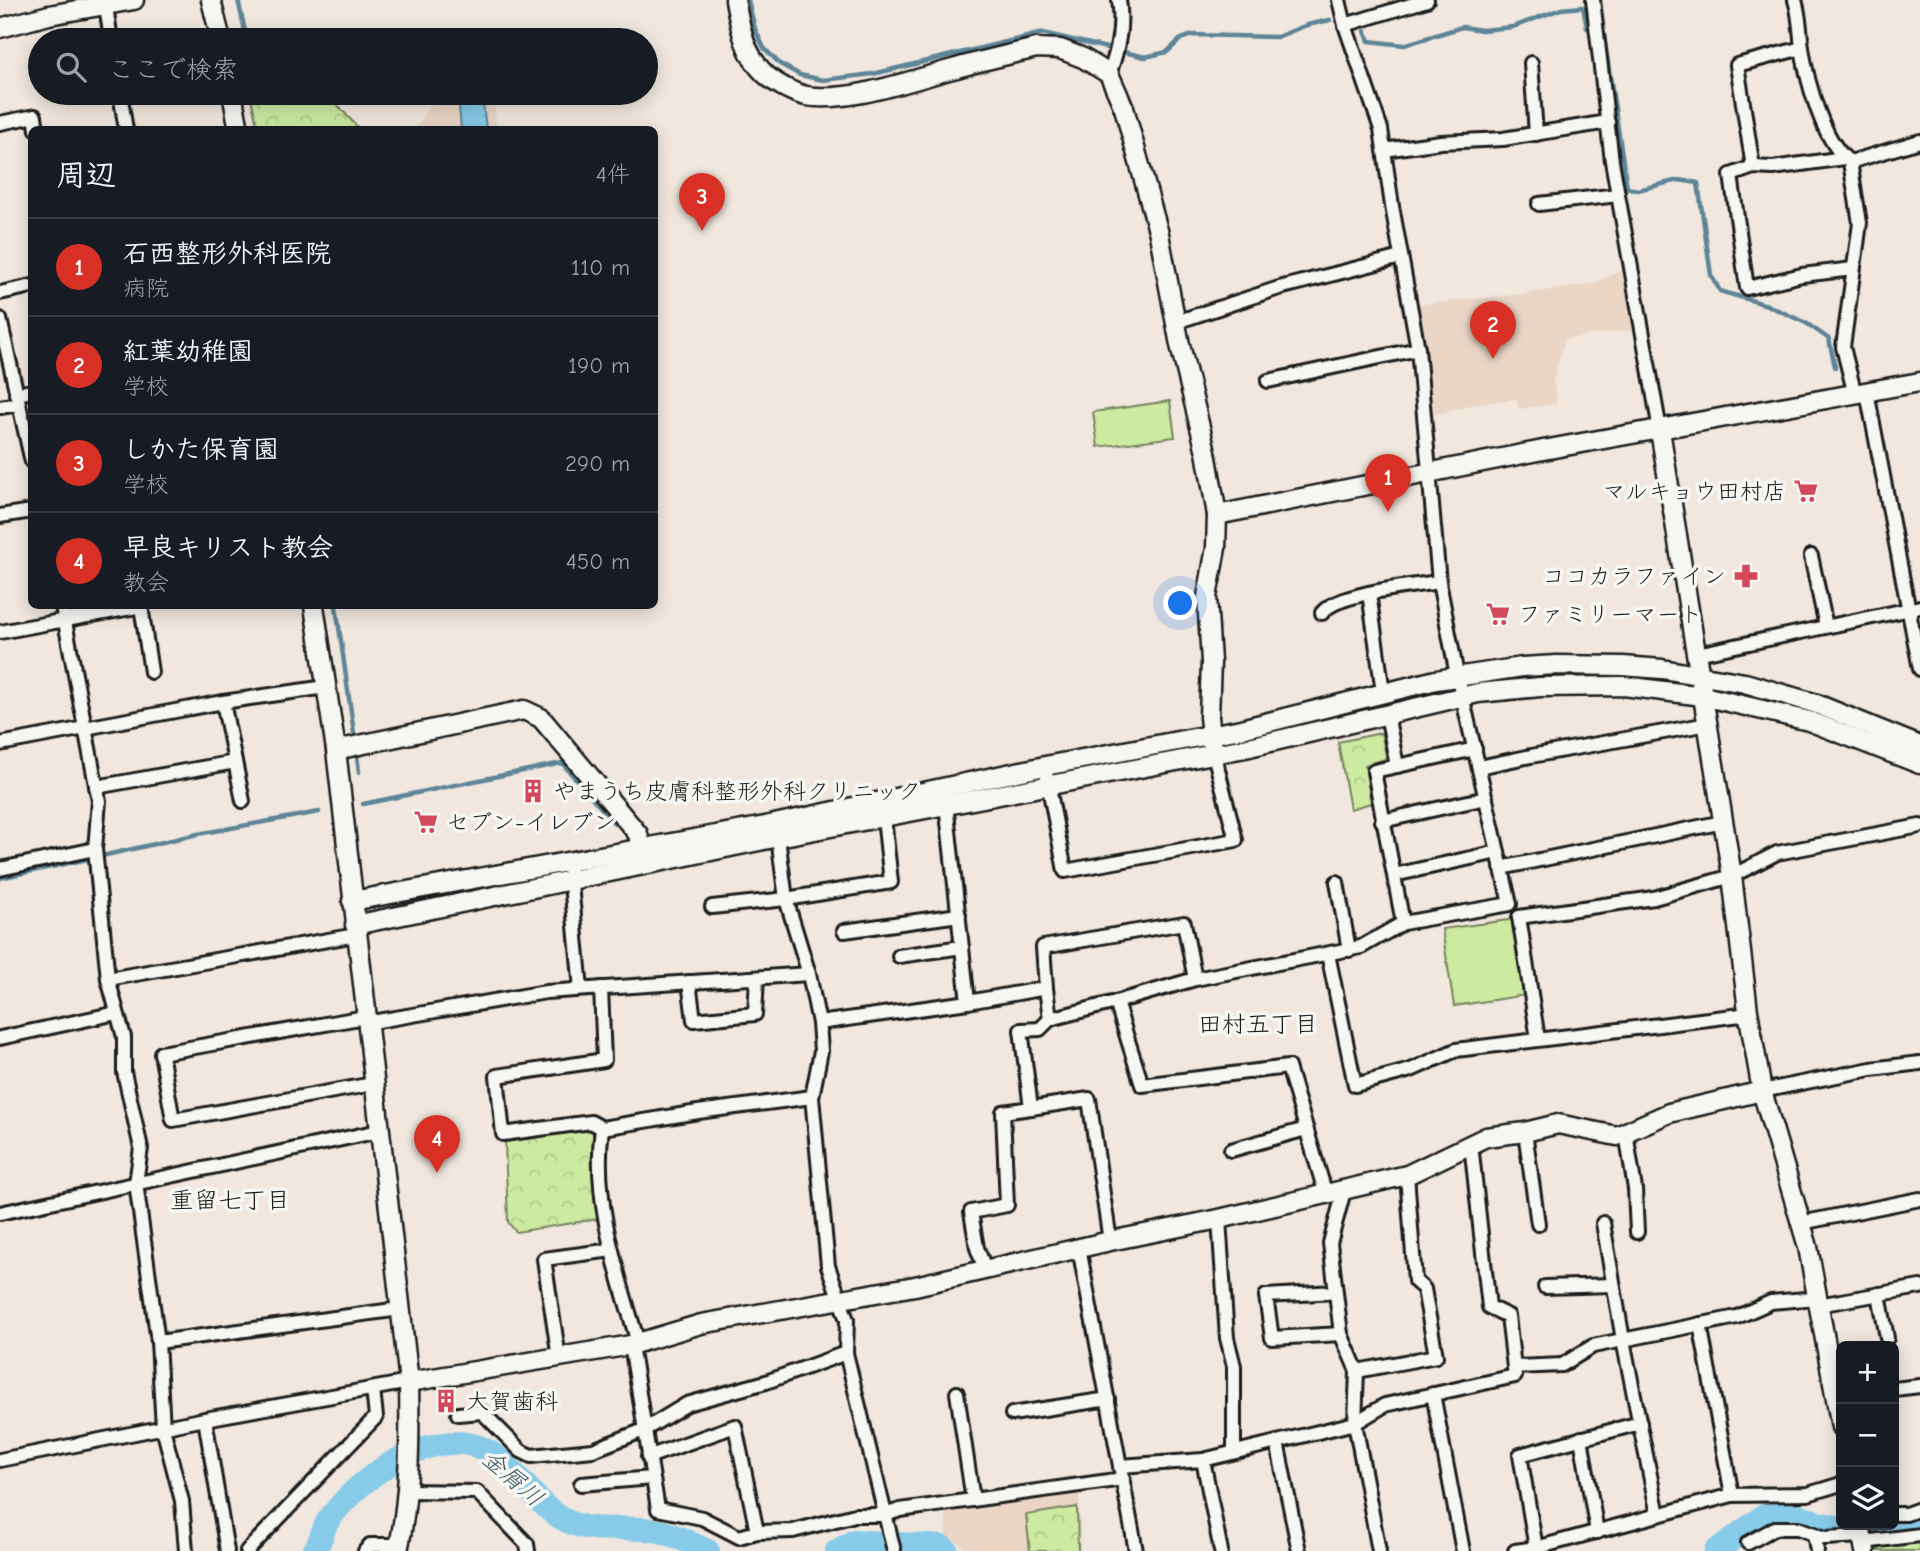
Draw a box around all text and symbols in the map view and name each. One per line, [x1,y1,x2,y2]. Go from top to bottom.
search box [28,28,658,105]
icon: search [52,48,90,86]
text: ここで検索 [108,55,238,85]
text: 周辺 [56,158,116,193]
text: 4件 [596,161,630,188]
pin: 3 [679,173,725,231]
text: 石西整形外科医院 [123,239,331,269]
text: 1 [74,254,84,281]
text: 110 m [571,254,630,281]
text: 病院 [123,275,169,302]
pin: 2 [1470,301,1516,359]
text: 紅葉幼稚園 [123,337,253,367]
text: 2 [73,352,85,379]
text: 190 m [568,352,630,379]
text: 学校 [123,373,169,400]
text: しかた保育園 [123,435,279,465]
text: 3 [73,450,85,477]
text: 290 m [565,450,630,477]
pin: 1 [1365,454,1411,512]
text: 学校 [123,471,169,498]
supermarket icon: マルキョウ田村店 [1792,477,1820,505]
place label: マルキョウ田村店 [1602,478,1786,505]
text: 早良キリスト教会 [123,533,333,563]
text: 4 [74,548,84,575]
text: 450 m [566,548,630,575]
pharmacy icon: ココカラファイン [1732,562,1760,590]
place label: ココカラファイン [1542,563,1726,590]
text: 教会 [123,569,169,596]
your location [1163,586,1197,620]
supermarket icon: ファミリーマート [1484,600,1512,628]
place label: ファミリーマート [1518,601,1702,628]
building icon: やまうち皮膚科整形外科クリニック [519,777,547,805]
place label: やまうち皮膚科整形外科クリニック [553,778,921,805]
supermarket icon: セブン-イレブン [412,808,440,836]
place label: セブン-イレブン [446,809,616,836]
district label: 田村五丁目 [1198,1010,1318,1038]
pin: 4 [414,1115,460,1173]
district label: 重留七丁目 [170,1186,290,1214]
map controls [1836,1341,1899,1530]
button: + [1836,1341,1899,1404]
building icon: 大賀歯科 [432,1387,460,1415]
place label: 大賀歯科 [466,1388,558,1415]
button: − [1836,1404,1899,1467]
water label: 金屑川 [477,1444,549,1512]
button: layers [1836,1467,1899,1530]

